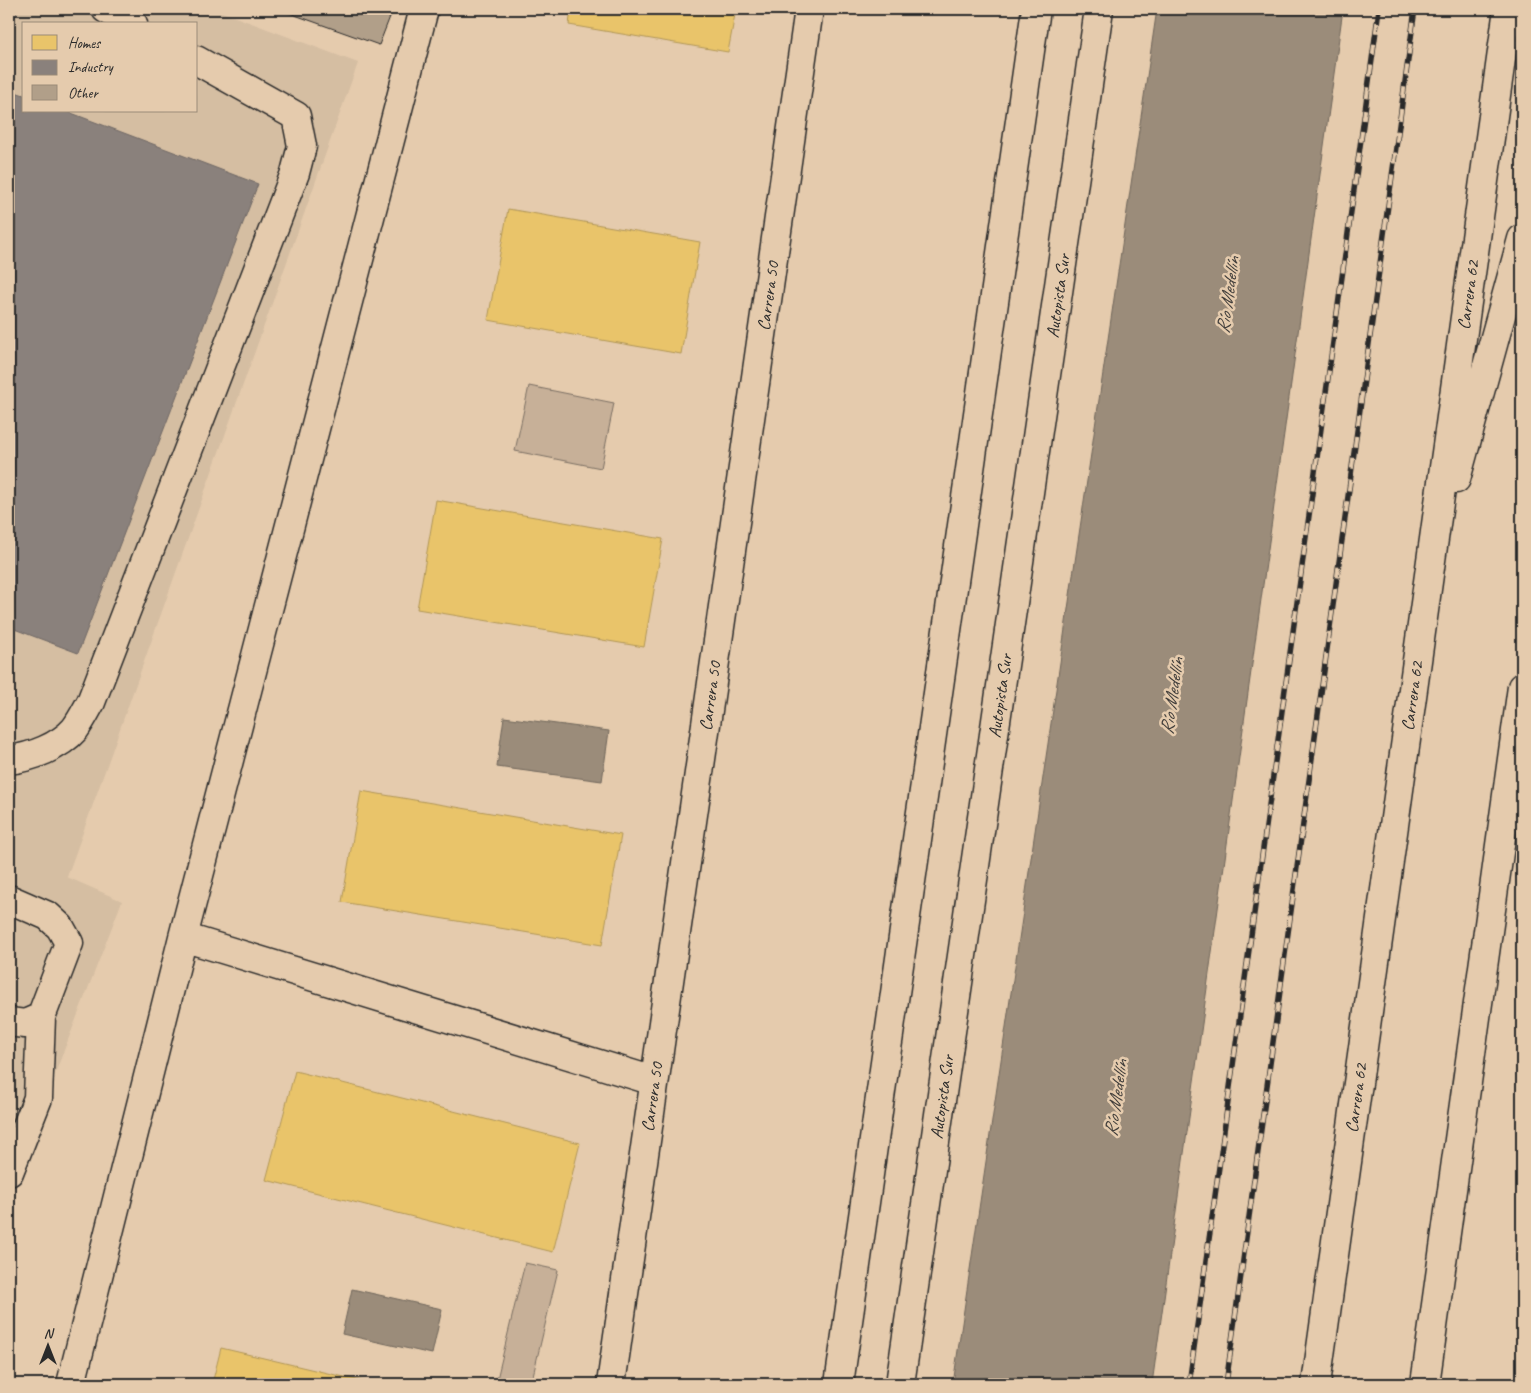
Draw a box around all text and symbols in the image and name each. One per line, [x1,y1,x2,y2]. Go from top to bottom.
legend [22,22,198,112]
text: Homes [68,34,102,53]
text: Industry [68,58,115,77]
text: Other [68,84,99,103]
street label: Autopista Sur [1041,251,1075,339]
water label: Río Medellín [1211,254,1245,335]
street label: Carrera 62 [1452,257,1484,331]
street label: Carrera 50 [752,258,784,332]
street label: Autopista Sur [983,651,1017,739]
water label: Río Medellín [1155,655,1189,736]
street label: Carrera 50 [694,658,726,732]
street label: Carrera 62 [1396,658,1428,732]
street label: Autopista Sur [925,1052,959,1140]
water label: Río Medellín [1099,1057,1133,1138]
street label: Carrera 50 [636,1059,668,1133]
street label: Carrera 62 [1340,1060,1372,1134]
north arrow [22,1320,72,1370]
text: N [44,1325,55,1342]

